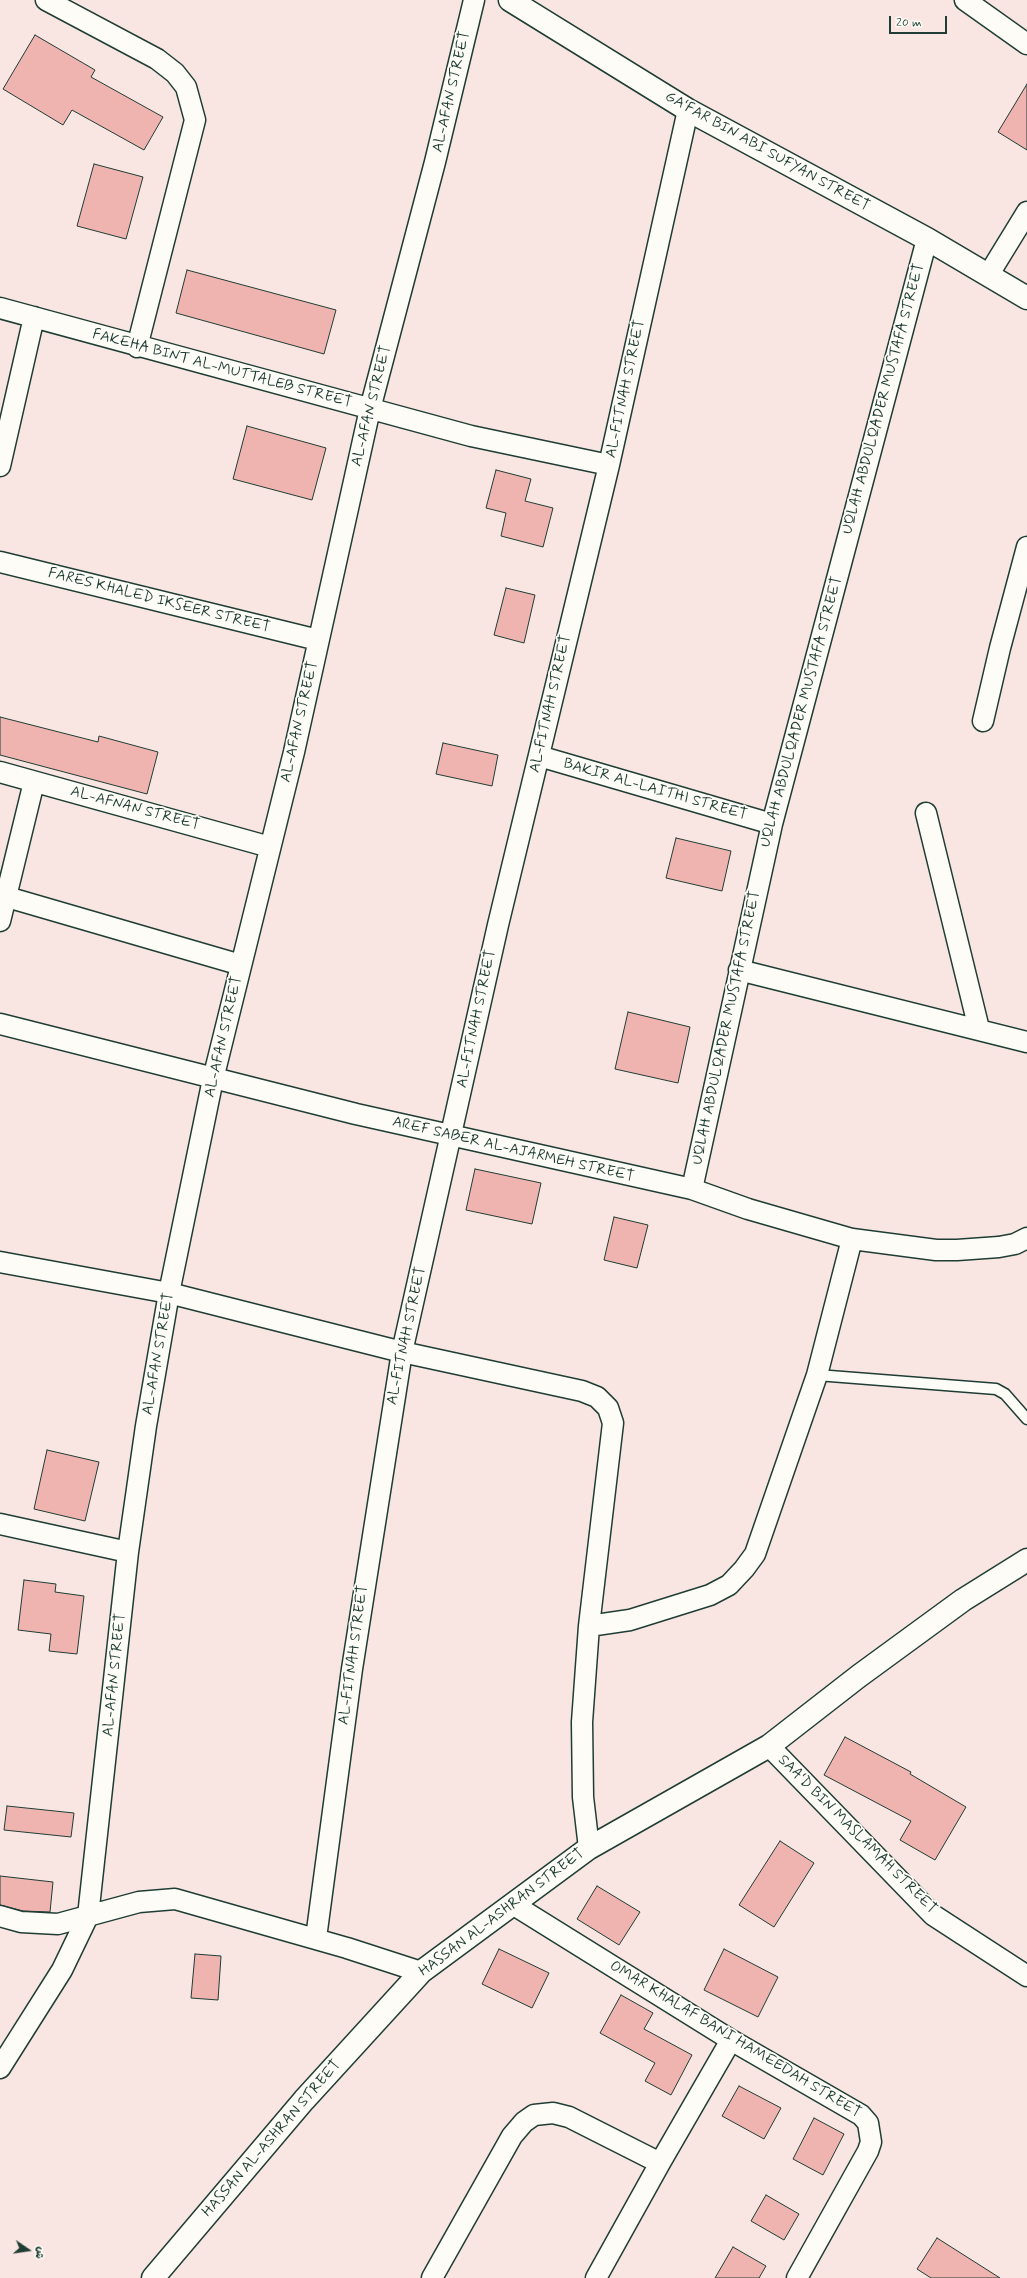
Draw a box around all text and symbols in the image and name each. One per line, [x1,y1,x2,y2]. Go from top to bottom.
scale bar [891,8,949,34]
text: 20 m [896,15,922,31]
street label: AL-AFAN STREET [429,30,475,154]
street label: GA‘FAR BIN ABI SUFYAN STREET [662,88,872,216]
street label: UQLAH ABDULQADER MUSTAFA STREET [839,262,929,536]
street label: AL-FITNAH STREET [603,318,649,460]
street label: FAKEHA BINT AL-MUTTALEB STREET [90,326,354,412]
street label: AL-AFAN STREET [348,344,396,468]
street label: FARES KHALED IKSEER STREET [46,565,272,637]
street label: UQLAH ABDULQADER MUSTAFA STREET [757,575,847,849]
street label: AL-FITNAH STREET [526,633,576,775]
street label: AL-AFAN STREET [277,660,323,784]
street label: BAKIR AL-LAITHI STREET [561,755,749,825]
street label: AL-AFNAN STREET [68,783,202,835]
street label: UQLAH ABDULQADER MUSTAFA STREET [689,889,765,1167]
street label: AL-FITNAH STREET [454,948,500,1090]
street label: AL-AFAN STREET [201,975,247,1099]
street label: AREF SABER AL-AJARMEH STREET [390,1113,636,1187]
street label: AL-FITNAH STREET [384,1265,430,1407]
street label: AL-AFAN STREET [139,1291,179,1417]
street label: AL-FITNAH STREET [335,1584,373,1726]
street label: AL-AFAN STREET [100,1612,130,1738]
street label: SAA‘D BIN MASLAMAH STREET [774,1752,940,1918]
street label: HASSAN AL-ASHRAN STREET [416,1845,588,1981]
street label: OMAR KHALAF BANI HAMEEDAH STREET [606,1958,864,2122]
street label: HASSAN AL-ASHRAN STREET [199,2057,345,2221]
north arrow [8,2230,48,2270]
text: ش [32,2245,48,2260]

